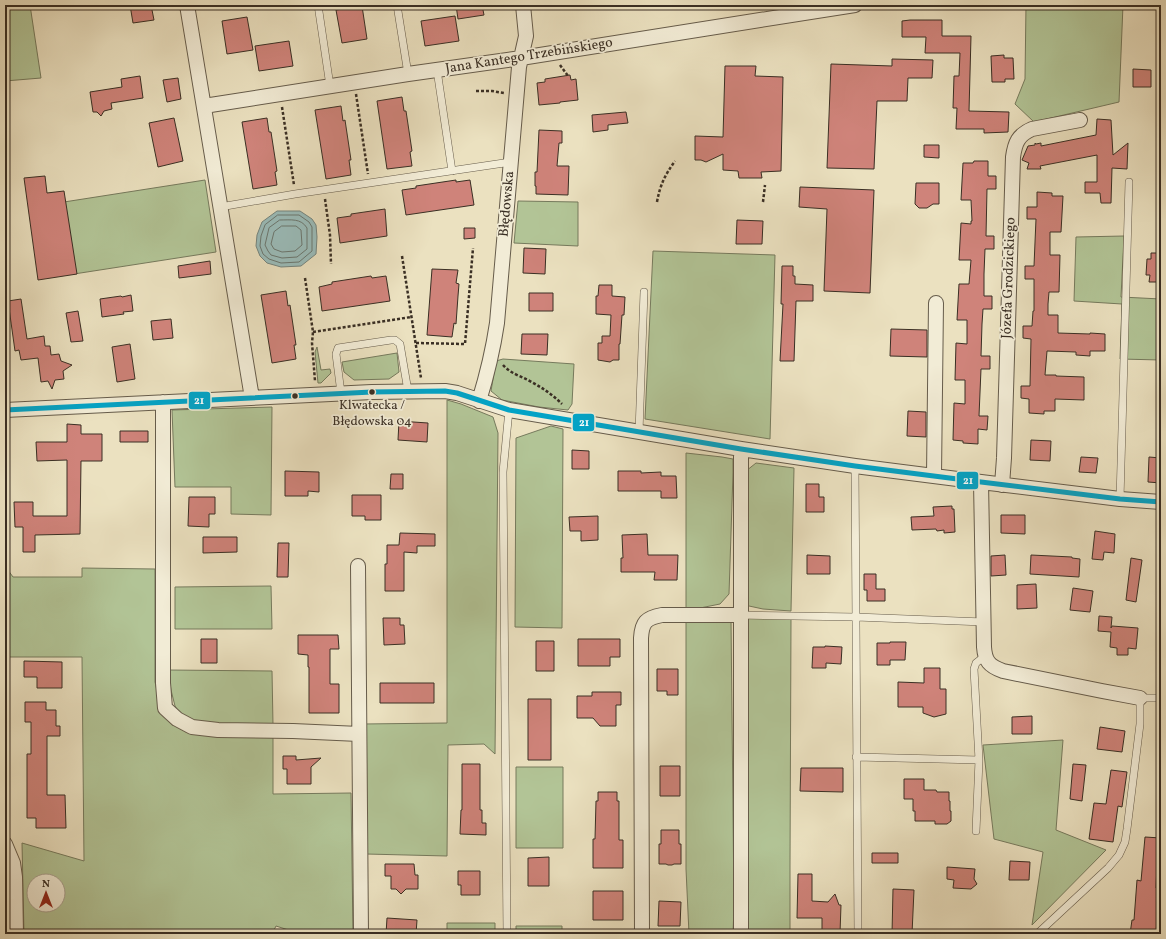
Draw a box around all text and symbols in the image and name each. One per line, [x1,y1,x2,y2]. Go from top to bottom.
street label: Jana Kantego Trzebińskiego [444,33,614,79]
street label: Błędowska [495,170,519,238]
street label: Józefa Grodzickiego [997,217,1021,339]
marker: Klwatecka / Błędowska 04 [367,387,377,397]
line badge: 21 [188,391,211,410]
unlabelled marker [290,391,300,401]
text: 21 [194,394,204,409]
place label: Klwatecka / Błędowska 04 [332,397,412,431]
line badge: 21 [572,413,595,432]
text: 21 [579,416,589,431]
line badge: 21 [956,471,979,490]
text: 21 [963,474,973,489]
north arrow [26,873,66,913]
text: N [42,877,50,892]

